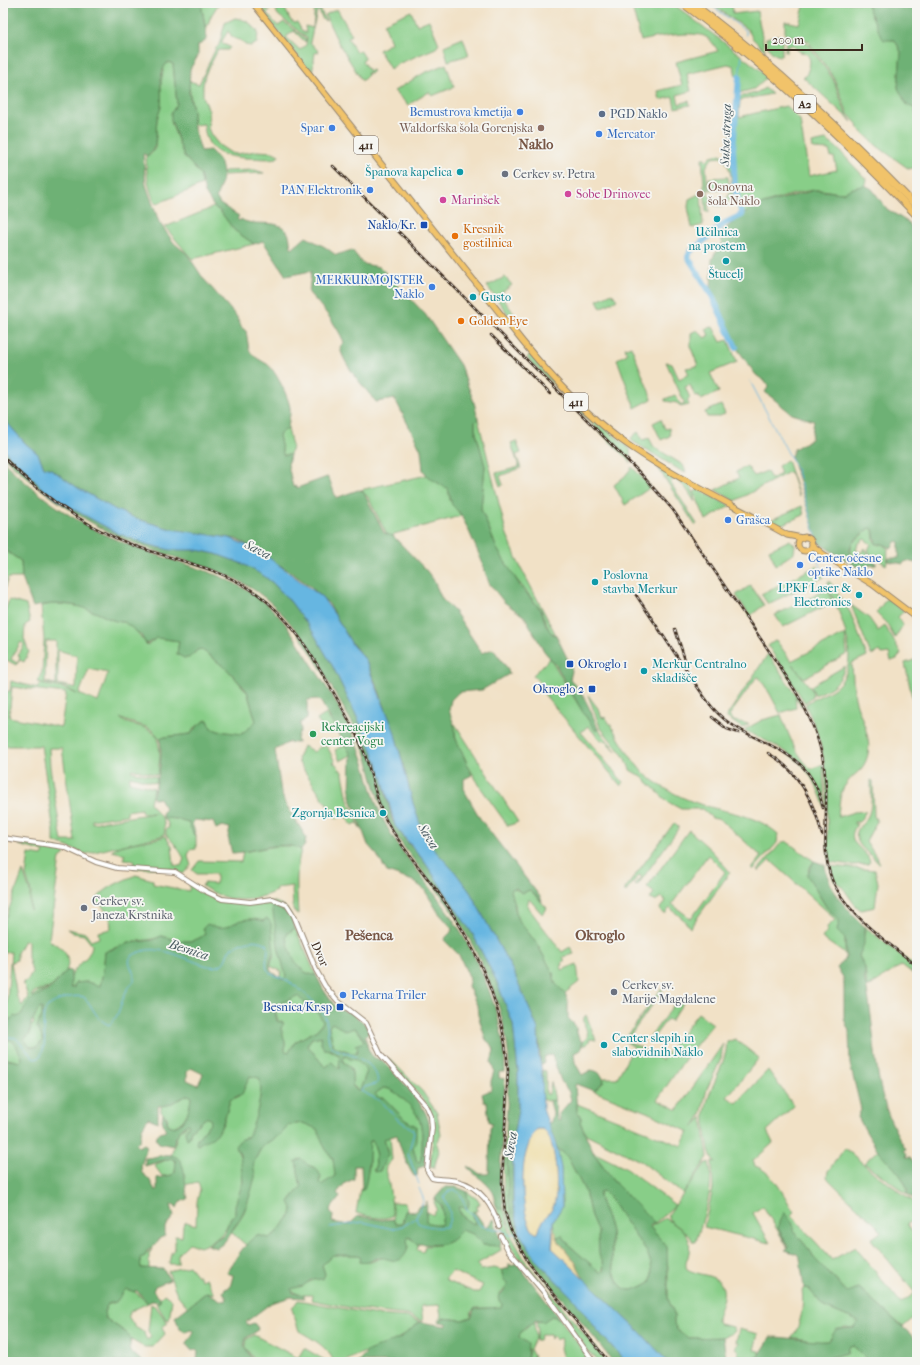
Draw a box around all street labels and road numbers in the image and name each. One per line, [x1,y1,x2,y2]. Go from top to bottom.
road number: A2 [794,95,816,113]
road number: 411 [354,136,378,154]
road number: 411 [564,393,588,411]
street label: Dvor [308,939,332,970]

